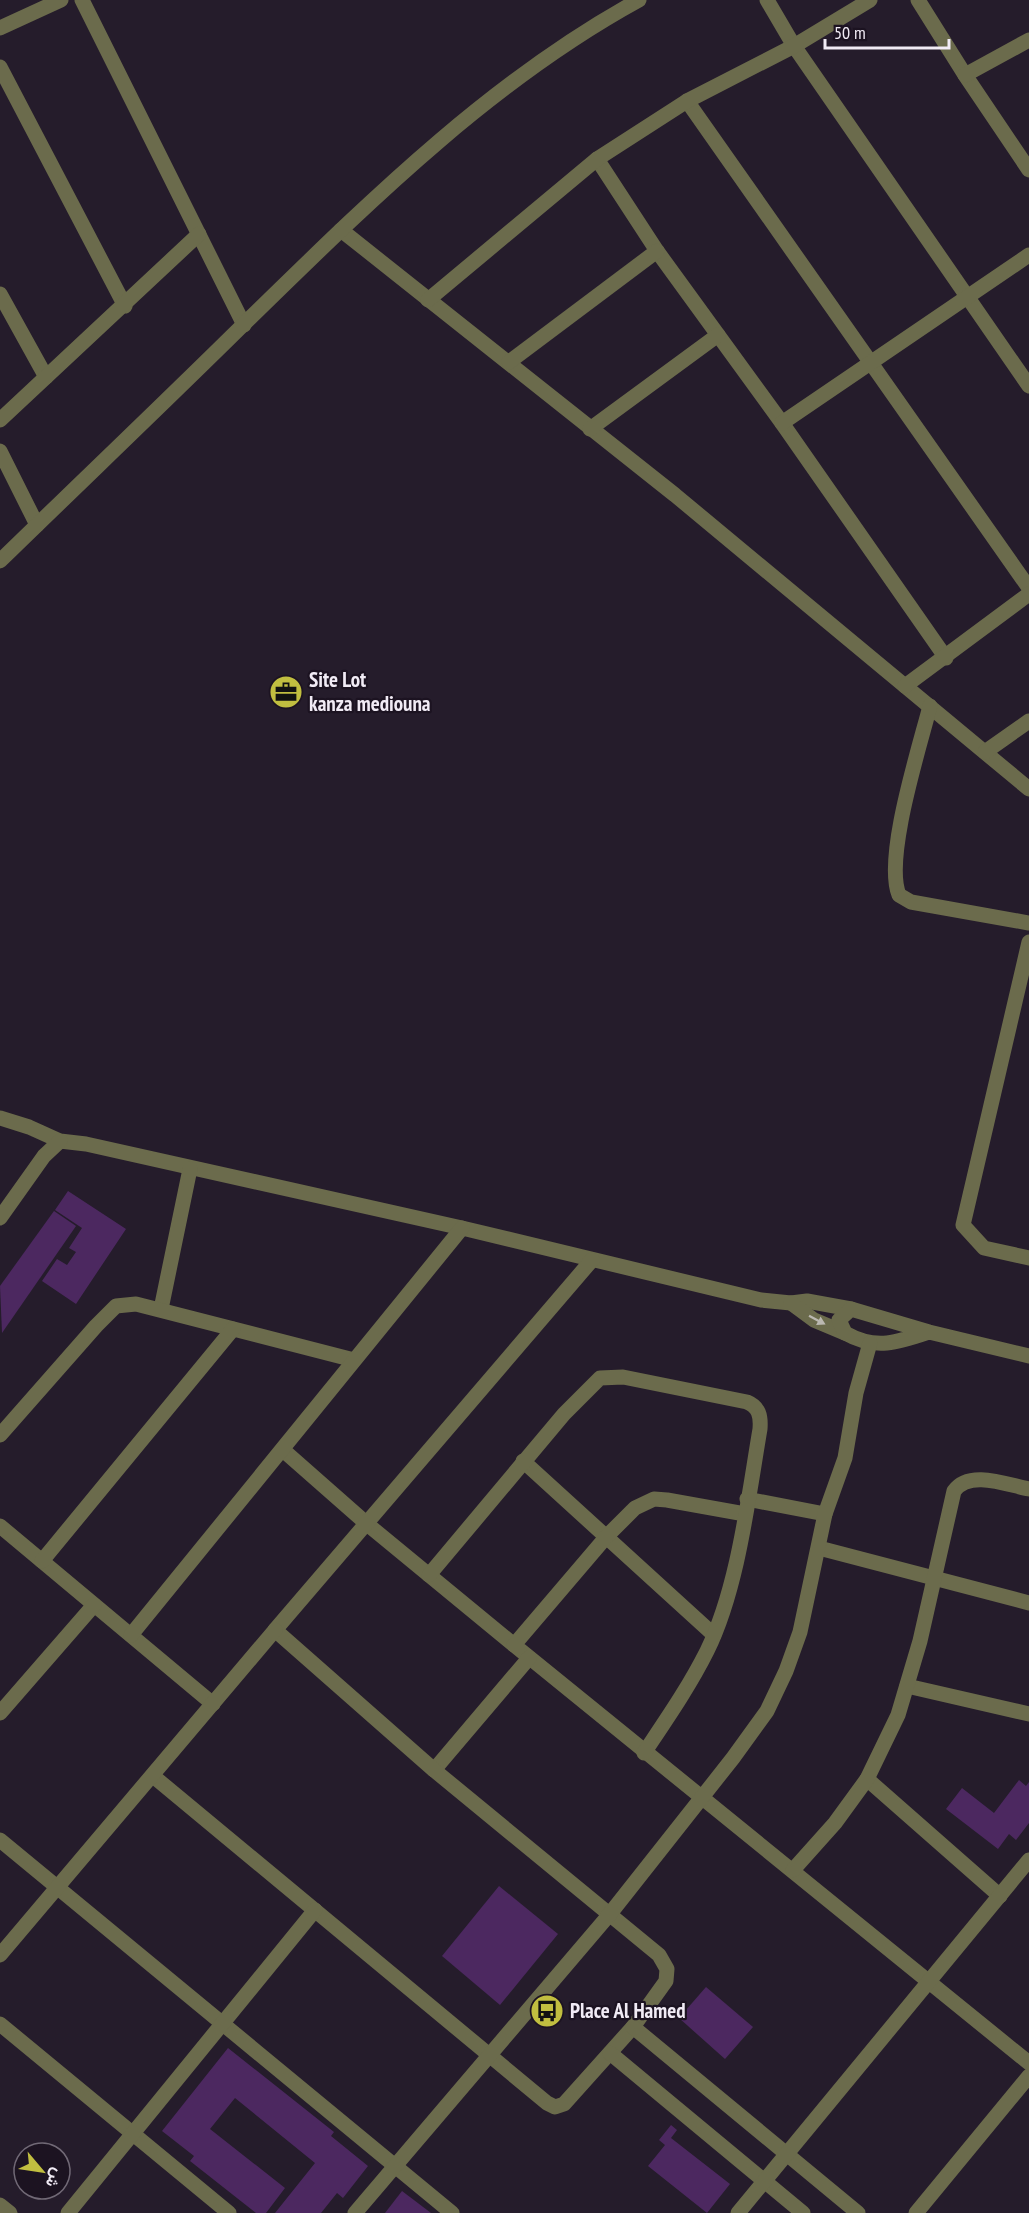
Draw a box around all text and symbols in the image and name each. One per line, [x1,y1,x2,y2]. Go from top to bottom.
scale bar [825,12,950,50]
text: 50 m [834,21,866,44]
place label: Site Lot kanza mediouna [309,666,431,717]
office icon: Site Lot kanza mediouna [268,674,304,710]
one-way arrow [809,1315,826,1325]
bus stop icon: Place Al Hamed [529,1993,565,2029]
place label: Place Al Hamed [570,1997,686,2024]
north arrow [12,2141,72,2201]
text: ش [42,2165,69,2192]

